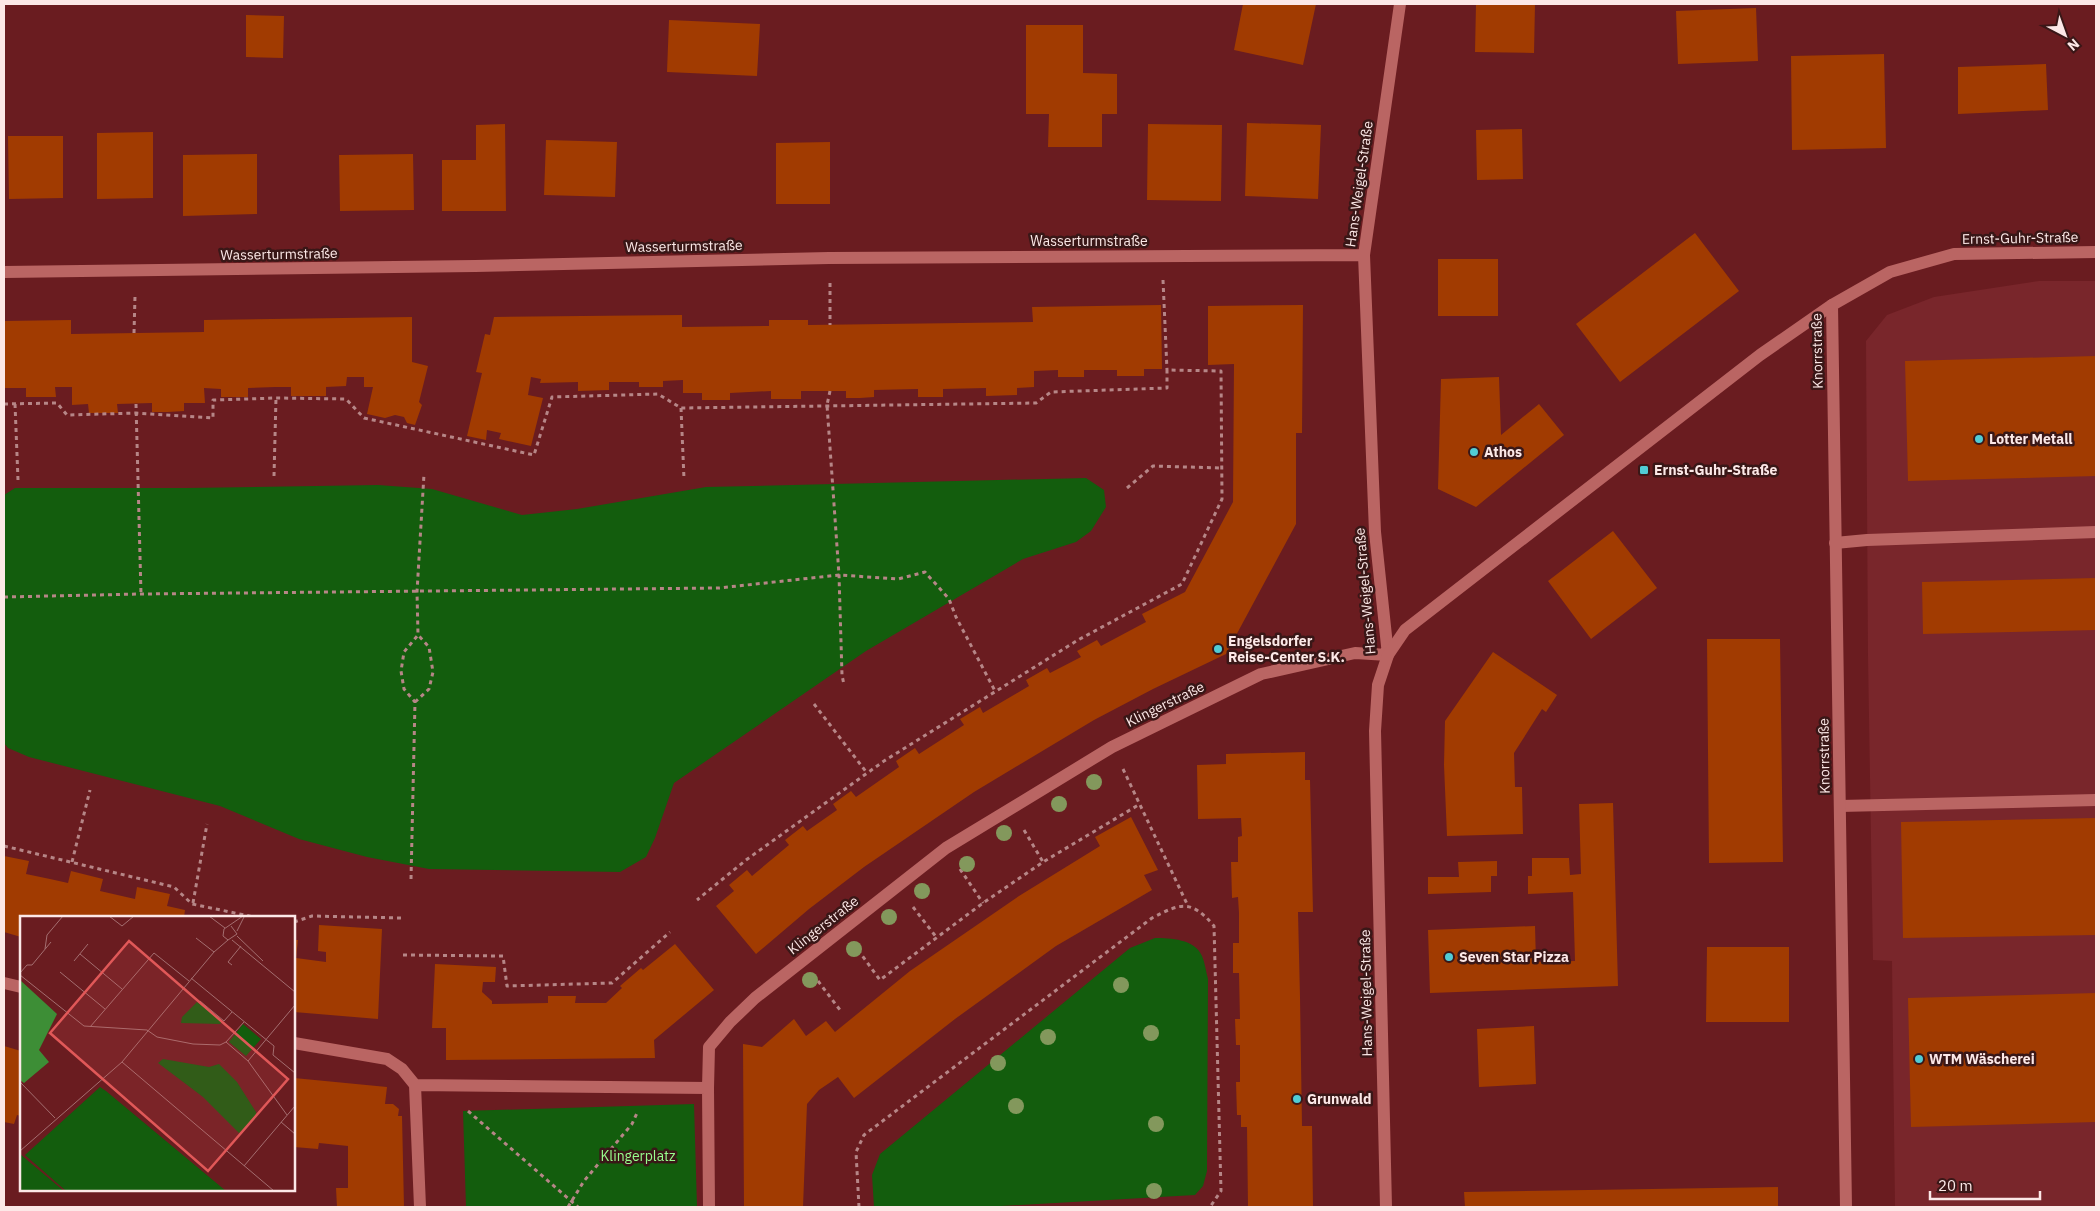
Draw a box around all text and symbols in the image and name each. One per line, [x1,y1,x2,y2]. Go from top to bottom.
north arrow [2040,10,2090,60]
text: N [2064,35,2083,55]
street label: Hans-Weigel-Straße [1341,119,1377,248]
street label: Ernst-Guhr-Straße [1962,228,2079,248]
street label: Wasserturmstraße [1030,232,1148,250]
street label: Wasserturmstraße [625,236,743,256]
street label: Wasserturmstraße [220,244,338,264]
street label: Knorrstraße [1807,313,1827,389]
place label: Lotter Metall [1989,430,2073,448]
marker: Lotter Metall [1973,433,1985,445]
place label: Athos [1484,443,1522,461]
marker: Athos [1468,446,1480,458]
place label: Ernst-Guhr-Straße [1654,461,1777,479]
marker: Ernst-Guhr-Straße [1638,464,1650,476]
street label: Hans-Weigel-Straße [1350,527,1380,655]
place label: Engelsdorfer Reise-Center S.K. [1228,632,1345,666]
marker: Engelsdorfer Reise-Center S.K. [1212,643,1224,655]
street label: Klingerstraße [1123,677,1207,731]
street label: Knorrstraße [1814,718,1834,794]
street label: Klingerstraße [784,892,862,958]
inset map [20,916,295,1191]
street label: Hans-Weigel-Straße [1356,929,1376,1057]
place label: Seven Star Pizza [1459,948,1569,966]
marker: Seven Star Pizza [1443,951,1455,963]
place label: WTM Wäscherei [1929,1050,2035,1068]
marker: WTM Wäscherei [1913,1053,1925,1065]
place label: Grunwald [1307,1090,1372,1108]
marker: Grunwald [1291,1093,1303,1105]
park label: Klingerplatz [600,1147,676,1165]
scale bar [1930,1168,2040,1200]
text: 20 m [1938,1176,1973,1195]

